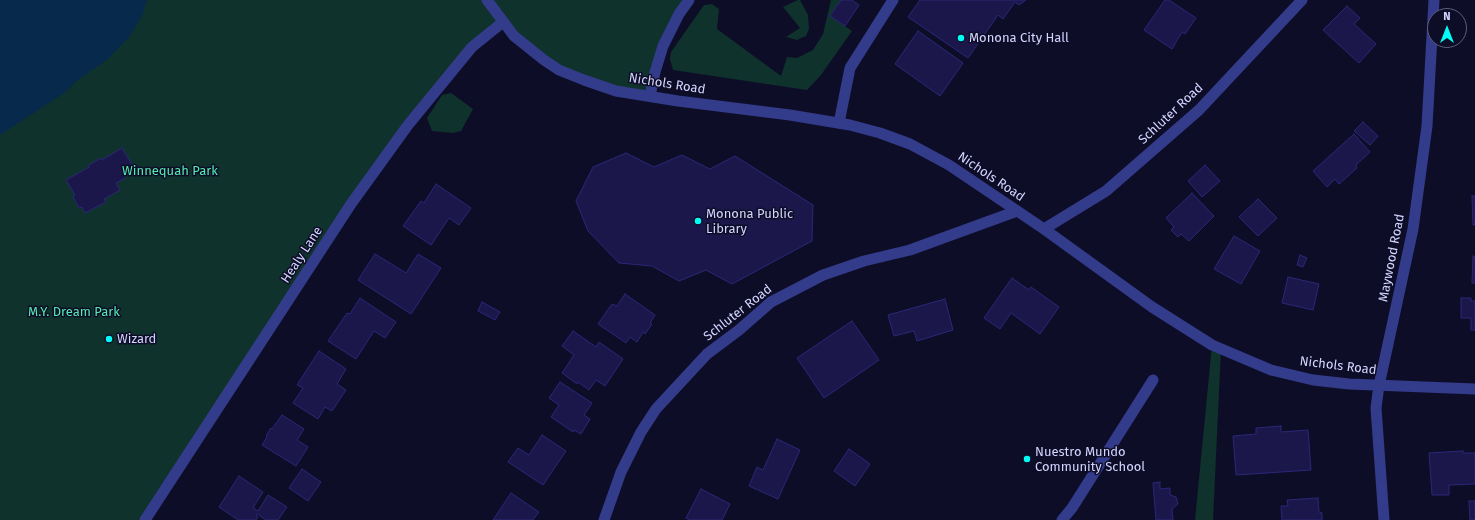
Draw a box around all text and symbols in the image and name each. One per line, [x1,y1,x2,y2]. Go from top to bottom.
north arrow [1427,8,1467,48]
text: N [1443,10,1451,23]
place label: Monona City Hall [969,30,1069,46]
marker: Monona City Hall [956,33,966,43]
street label: Nichols Road [628,70,706,98]
street label: Schluter Road [1136,80,1206,148]
street label: Nichols Road [955,149,1027,205]
park label: Winnequah Park [122,163,218,179]
place label: Monona Public Library [706,206,793,237]
street label: Maywood Road [1376,213,1408,303]
marker: Monona Public Library [693,216,703,226]
street label: Healy Lane [278,224,326,286]
street label: Schluter Road [701,282,775,344]
park label: M.Y. Dream Park [28,304,120,320]
place label: Wizard [117,331,156,347]
marker: Wizard [104,334,114,344]
street label: Nichols Road [1299,354,1377,378]
place label: Nuestro Mundo Community School [1035,444,1145,475]
marker: Nuestro Mundo Community School [1022,454,1032,464]

